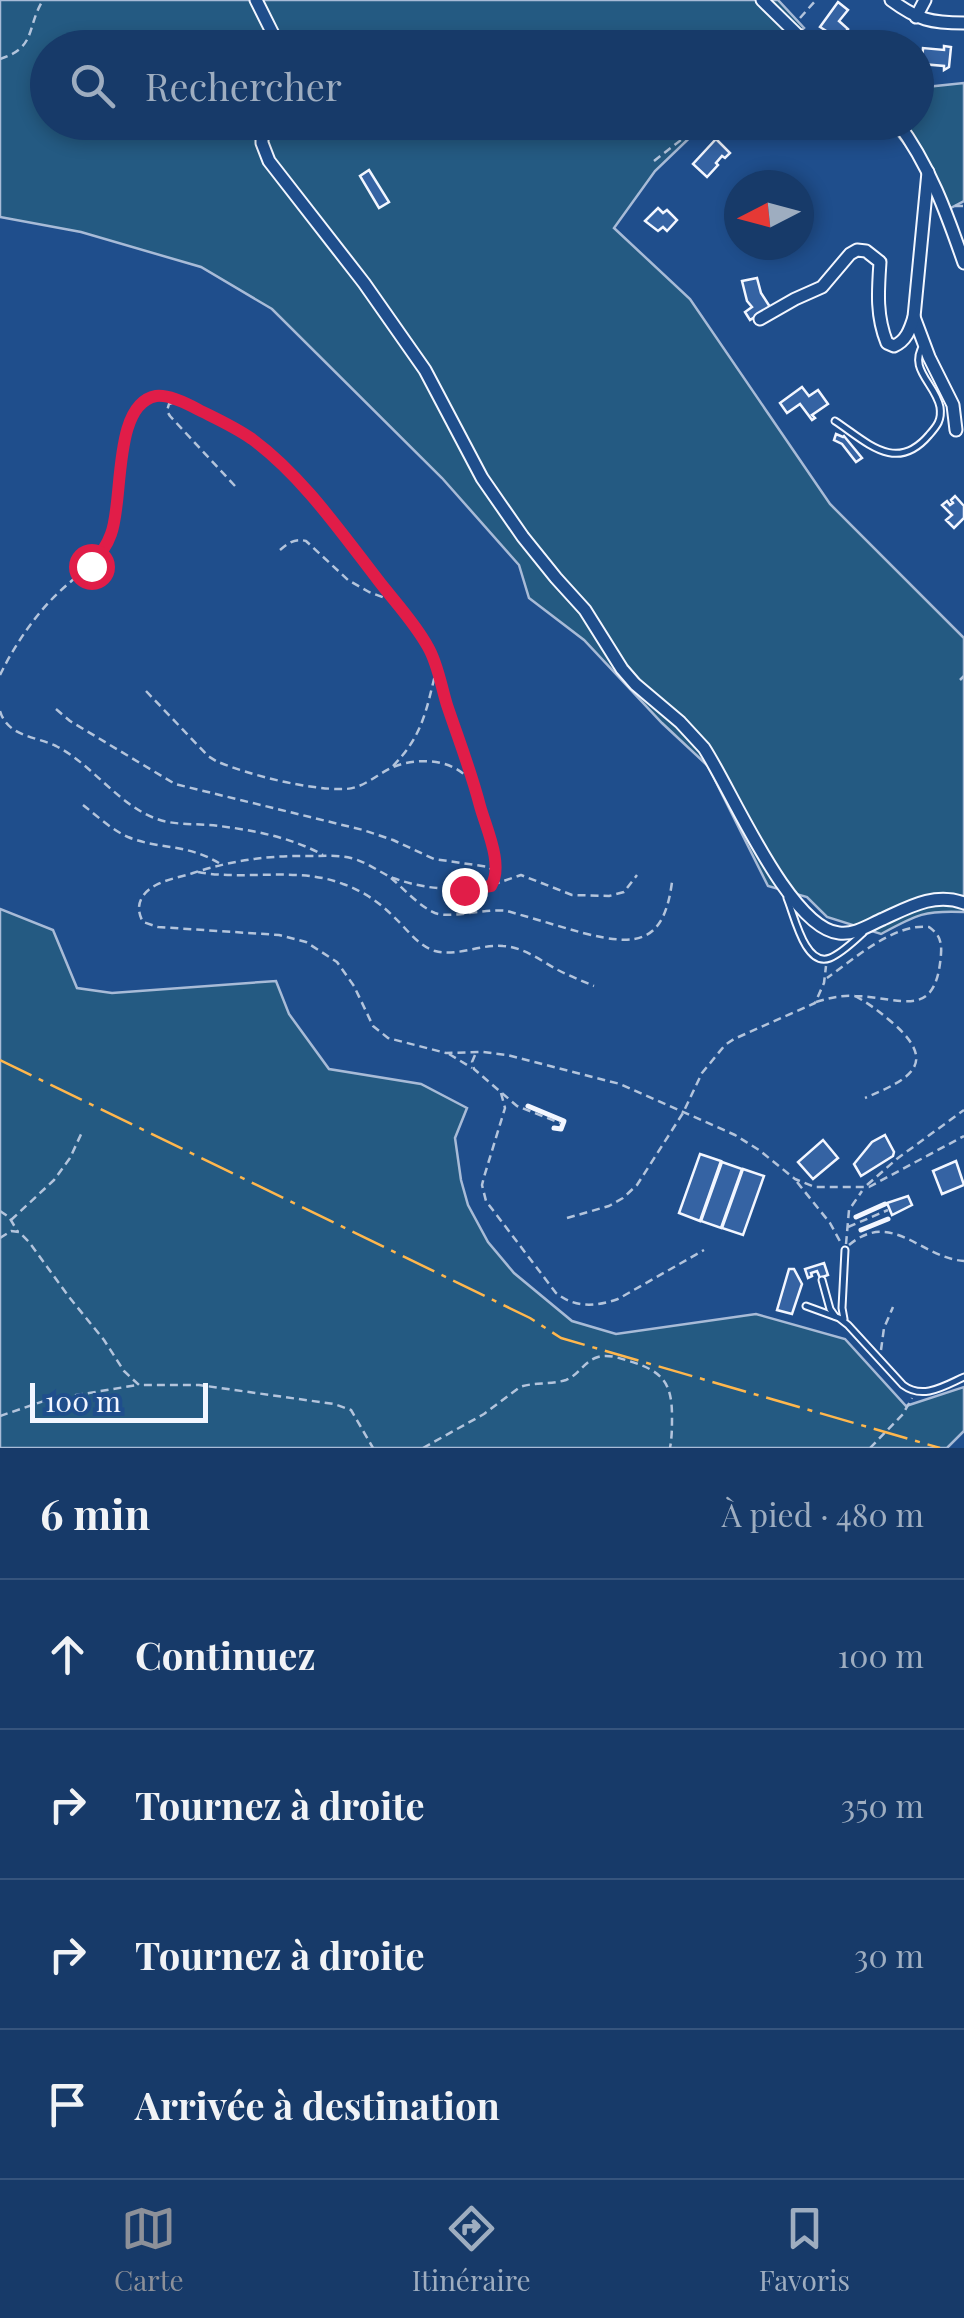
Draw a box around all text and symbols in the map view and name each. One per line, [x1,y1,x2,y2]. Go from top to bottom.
search box [30,30,934,140]
icon: search [65,58,120,113]
text: Rechercher [145,60,342,111]
north arrow [724,170,814,260]
route start [69,544,115,590]
route end [442,868,488,914]
scale bar [30,1378,208,1422]
text: 100 m [45,1382,121,1419]
text: 6 min [40,1485,150,1541]
text: À pied · 480 m [721,1492,924,1535]
icon: ahead [40,1627,95,1682]
text: Continuez [135,1629,315,1680]
text: 100 m [837,1633,924,1676]
icon: right [40,1777,95,1832]
text: Tournez à droite [135,1779,425,1830]
text: 350 m [841,1783,924,1826]
icon: right [40,1927,95,1982]
text: Tournez à droite [135,1929,425,1980]
text: 30 m [854,1933,924,1976]
icon: arrive [40,2077,95,2132]
text: Arrivée à destination [135,2079,500,2130]
tab: Carte [114,2201,184,2298]
tab: Itinéraire [412,2201,531,2298]
tab: Favoris [759,2201,850,2298]

